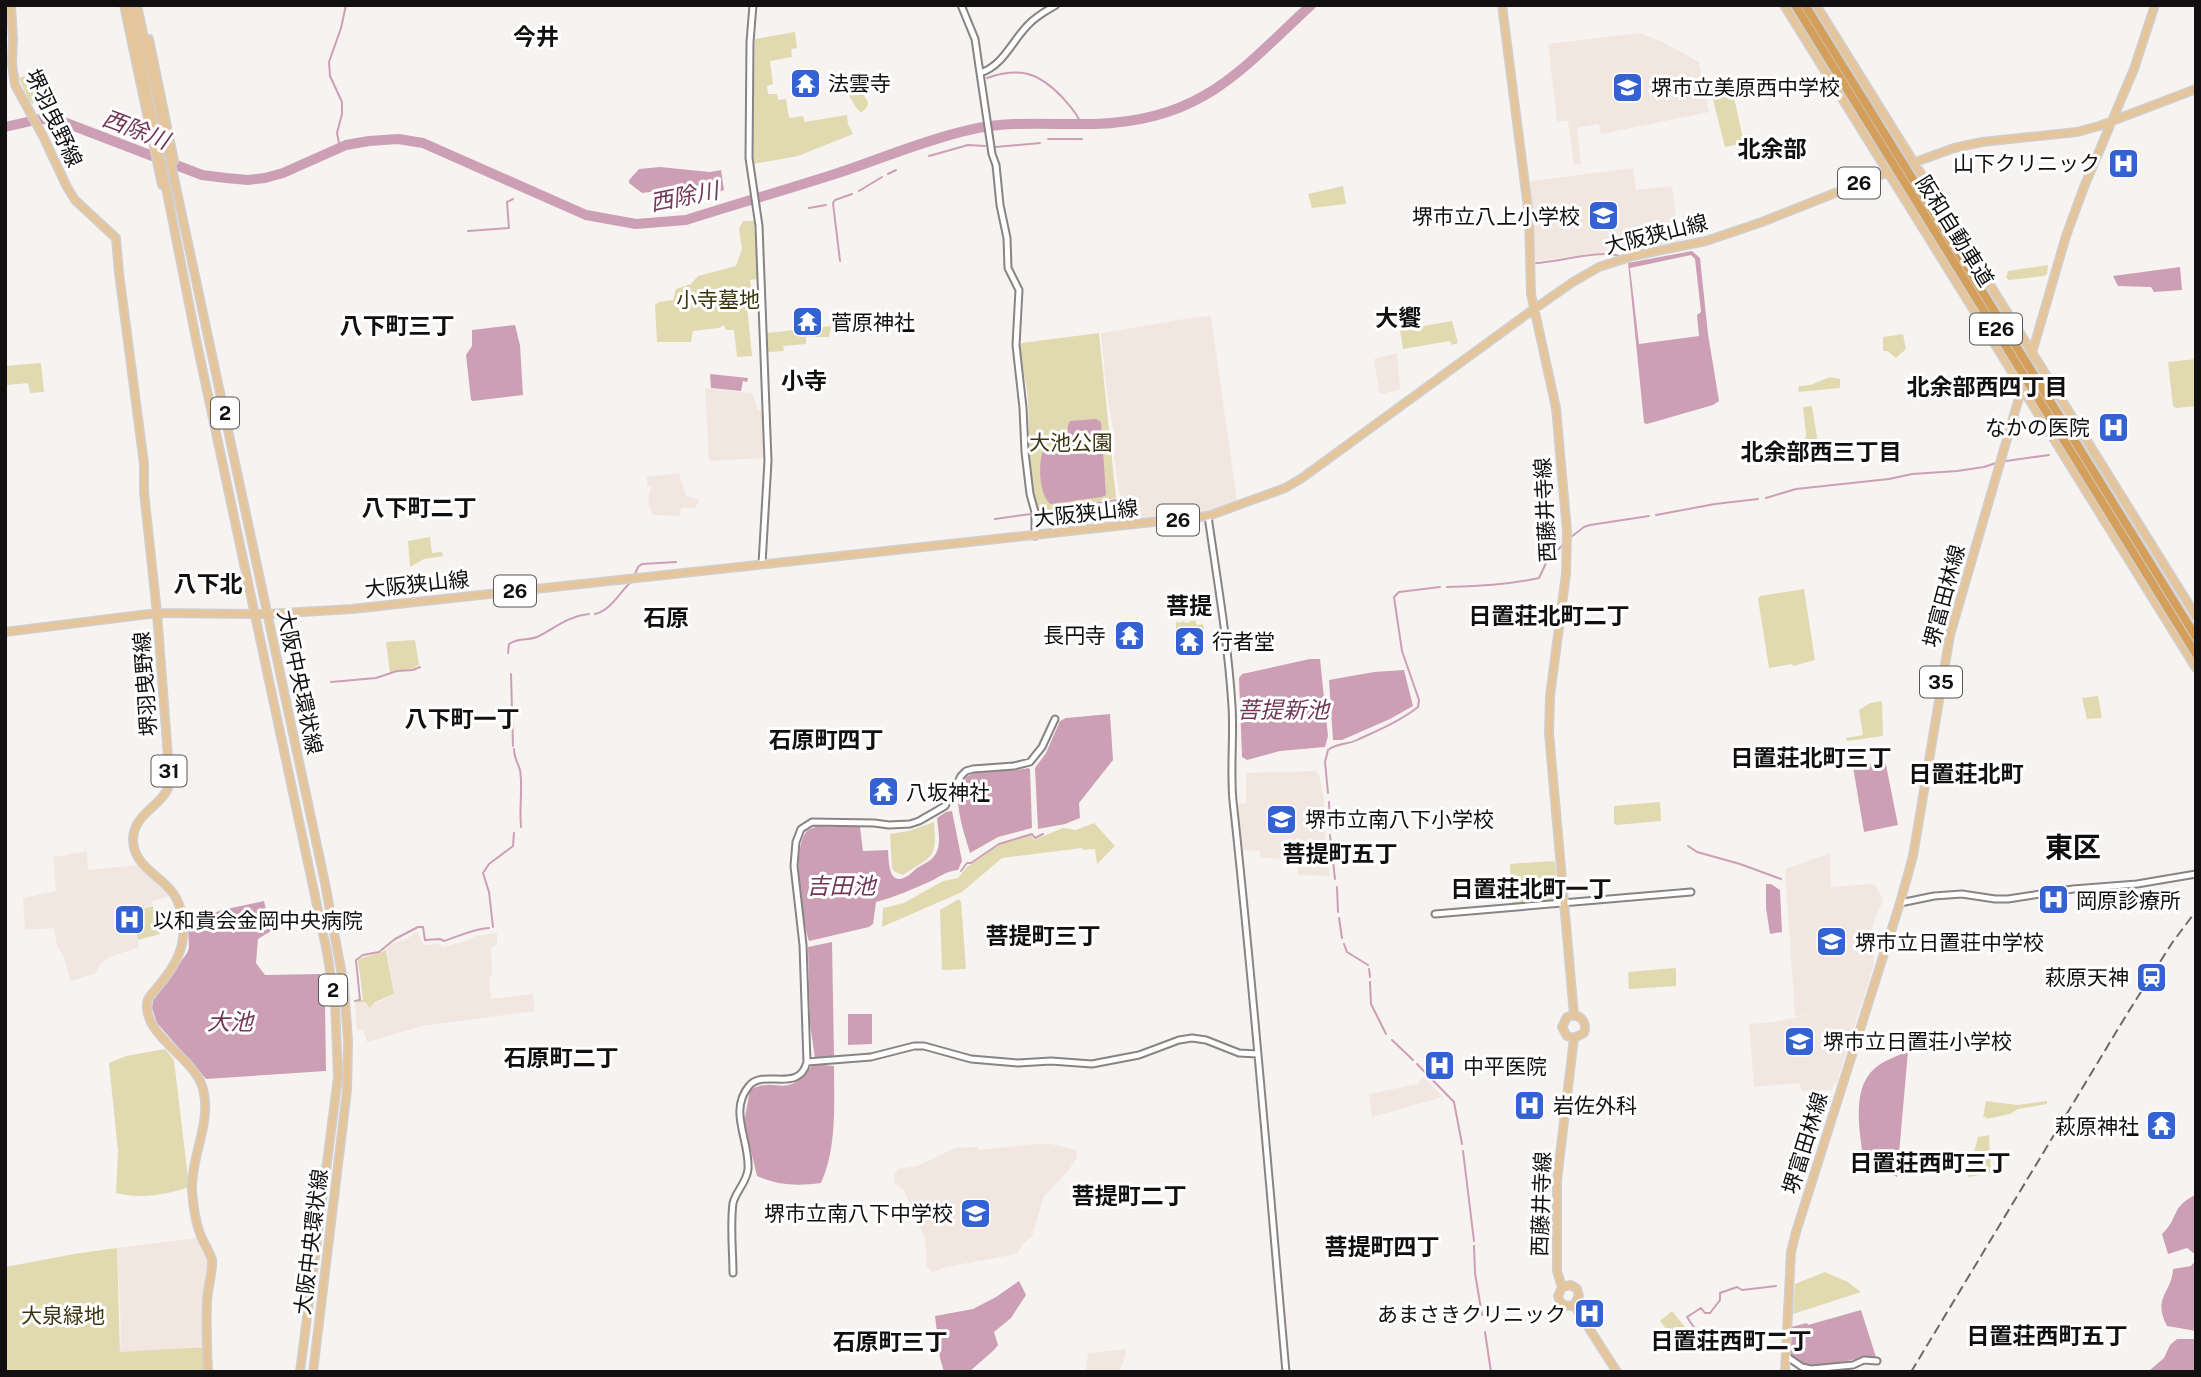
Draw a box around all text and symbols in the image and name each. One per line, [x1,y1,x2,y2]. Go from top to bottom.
district label: 今井 [513,23,559,50]
street label: 堺羽曳野線 [20,65,88,171]
temple icon: 法雲寺 [788,66,822,100]
school or university icon: 堺市立美原西中学校 [1611,70,1645,104]
place label: 法雲寺 [828,71,891,96]
place label: 堺市立美原西中学校 [1651,75,1840,100]
water label: 西除川 [99,104,176,155]
district label: 北余部 [1738,135,1807,162]
hospital icon: 山下クリニック [2106,146,2140,180]
place label: 山下クリニック [1953,151,2100,176]
road number: 26 [1838,168,1880,198]
street label: 阪和自動車道 [1911,171,1999,291]
water label: 西除川 [648,176,723,216]
school or university icon: 堺市立八上小学校 [1586,199,1620,233]
place label: 堺市立八上小学校 [1412,204,1580,229]
street label: 大阪狭山線 [1602,209,1710,259]
park label: 小寺墓地 [676,287,760,312]
district label: 大饗 [1375,304,1421,331]
temple icon: 菅原神社 [791,305,825,339]
place label: 菅原神社 [831,310,915,335]
district label: 八下町三丁 [340,312,455,339]
road number: E26 [1970,314,2022,344]
district label: 小寺 [781,367,827,394]
district label: 北余部西四丁目 [1907,373,2068,400]
road number: 2 [211,398,239,428]
hospital icon: なかの医院 [2096,410,2130,444]
place label: なかの医院 [1985,415,2090,440]
park label: 大池公園 [1029,430,1113,455]
district label: 北余部西三丁目 [1741,438,1902,465]
street label: 西藤井寺線 [1530,457,1560,563]
district label: 八下町二丁 [362,494,477,521]
street label: 大阪狭山線 [1032,495,1140,531]
road number: 26 [1157,505,1199,536]
street label: 堺富田林線 [1918,542,1970,650]
street label: 大阪狭山線 [363,566,471,602]
district label: 八下北 [174,570,243,597]
road number: 26 [494,576,536,606]
district label: 菩提 [1166,592,1212,619]
district label: 日置荘北町二丁 [1469,602,1630,629]
district label: 石原 [643,604,689,631]
street label: 大阪中央環状線 [272,608,328,756]
temple icon: 長円寺 [1112,618,1146,652]
place label: 長円寺 [1043,623,1106,648]
temple icon: 行者堂 [1172,624,1206,658]
place label: 行者堂 [1212,629,1275,654]
street label: 堺羽曳野線 [129,631,161,737]
road number: 35 [1920,666,1962,698]
water label: 菩提新池 [1237,696,1331,723]
district label: 八下町一丁 [405,705,520,732]
district label: 石原町四丁 [769,726,884,753]
district label: 日置荘北町三丁 [1731,744,1892,771]
road number: 31 [152,756,186,786]
district label: 日置荘北町 [1909,760,2024,787]
temple icon: 八坂神社 [866,775,900,809]
place label: 八坂神社 [906,780,990,805]
school or university icon: 堺市立南八下小学校 [1265,802,1299,836]
place label: 堺市立南八下小学校 [1305,807,1494,832]
district label: 東区 [2045,830,2101,863]
district label: 菩提町五丁 [1283,840,1398,867]
water label: 吉田池 [807,872,878,899]
district label: 日置荘北町一丁 [1451,875,1612,902]
hospital icon: 岡原診療所 [2036,883,2070,917]
place label: 岡原診療所 [2076,888,2181,913]
hospital icon: 以和貴会金岡中央病院 [113,903,147,937]
place label: 以和貴会金岡中央病院 [153,908,363,933]
district label: 菩提町三丁 [986,922,1101,949]
school or university icon: 堺市立日置荘中学校 [1815,925,1849,959]
place label: 堺市立日置荘中学校 [1855,930,2044,955]
station icon: 萩原天神 [2135,960,2169,994]
place label: 萩原天神 [2045,965,2129,990]
road number: 2 [319,974,347,1006]
water label: 大池 [207,1008,255,1035]
school or university icon: 堺市立日置荘小学校 [1783,1024,1817,1058]
place label: 堺市立日置荘小学校 [1823,1029,2012,1054]
district label: 石原町二丁 [504,1044,619,1071]
hospital icon: 中平医院 [1423,1049,1457,1083]
place label: 中平医院 [1463,1054,1547,1079]
hospital icon: 岩佐外科 [1513,1088,1547,1122]
street label: 堺富田林線 [1778,1089,1832,1197]
place label: 岩佐外科 [1553,1093,1637,1118]
temple icon: 萩原神社 [2145,1109,2179,1143]
place label: 萩原神社 [2055,1114,2139,1139]
district label: 日置荘西町三丁 [1850,1149,2011,1176]
street label: 西藤井寺線 [1527,1151,1555,1257]
street label: 大阪中央環状線 [290,1168,332,1316]
district label: 菩提町二丁 [1072,1182,1187,1209]
school or university icon: 堺市立南八下中学校 [959,1196,993,1230]
place label: 堺市立南八下中学校 [764,1201,953,1226]
district label: 菩提町四丁 [1325,1233,1440,1260]
hospital icon: あまさきクリニック [1572,1297,1606,1331]
place label: あまさきクリニック [1377,1302,1566,1327]
park label: 大泉緑地 [21,1303,105,1328]
district label: 日置荘西町五丁 [1967,1322,2128,1349]
district label: 日置荘西町二丁 [1651,1327,1812,1354]
district label: 石原町三丁 [833,1328,948,1355]

